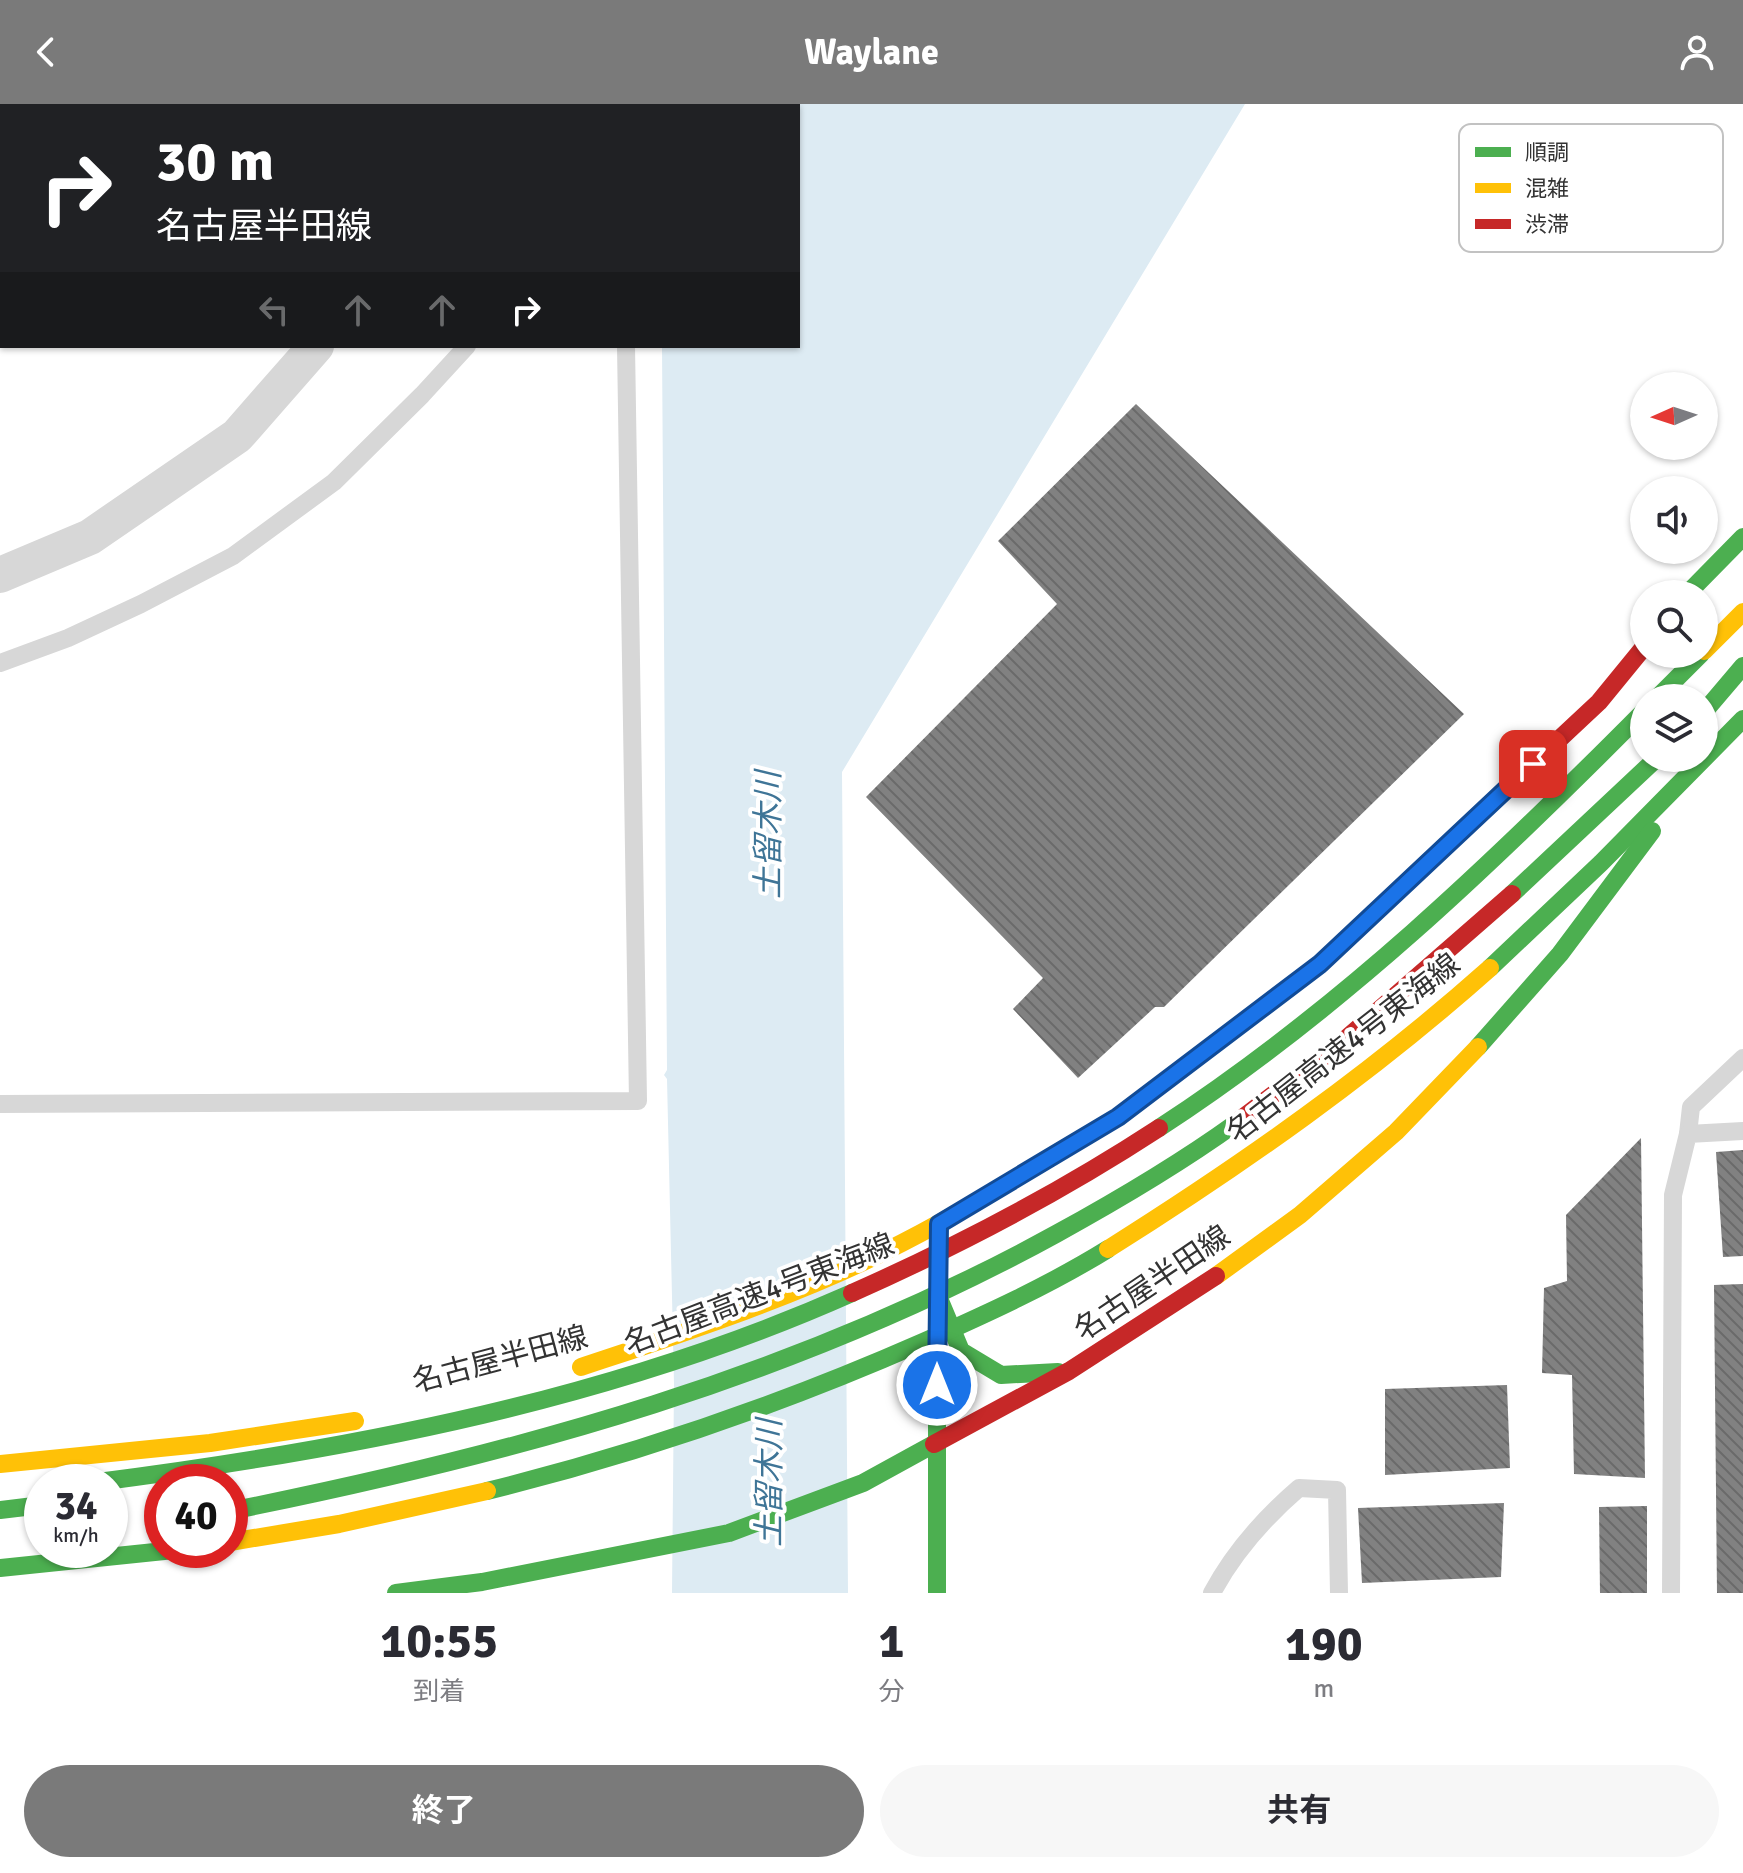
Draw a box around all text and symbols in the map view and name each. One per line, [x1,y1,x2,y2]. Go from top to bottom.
icon: back [24,30,68,74]
text: Waylane [804,30,939,75]
icon: person [1675,30,1719,74]
legend [1459,124,1723,252]
text: 30 m [156,127,274,196]
icon: right [24,136,128,240]
text: 順調 [1525,139,1569,166]
text: 混雑 [1525,175,1569,202]
text: 名古屋半田線 [156,204,372,249]
text: 渋滞 [1525,211,1569,238]
icon: left [252,288,296,332]
icon: ahead [336,288,380,332]
icon: ahead [420,288,464,332]
icon: right [504,288,548,332]
north arrow [1630,372,1718,460]
map controls [1630,372,1718,772]
button: sound [1630,476,1718,564]
button: search [1630,580,1718,668]
button: layers [1630,684,1718,772]
pin [1499,730,1567,798]
icon: arrive [1511,742,1555,786]
water label: 土留木川 [749,768,788,899]
street label: 名古屋高速4号東海線 [1219,946,1467,1151]
street label: 名古屋半田線 [1067,1218,1237,1349]
street label: 名古屋高速4号東海線 [619,1226,899,1363]
street label: 名古屋半田線 [408,1318,592,1401]
position arrow [895,1343,979,1427]
water label: 土留木川 [750,1416,789,1547]
speed limit sign: 40 [144,1464,248,1568]
text: 34 [54,1481,98,1531]
text: km/h [53,1523,99,1548]
text: 10:55 [380,1612,498,1671]
text: 1 [879,1612,904,1671]
text: 190 [1285,1615,1363,1674]
text: m [1313,1673,1334,1705]
text: 到着 [413,1676,465,1708]
text: 分 [879,1676,905,1708]
button: 終了 [24,1765,864,1857]
button: 共有 [880,1765,1719,1857]

